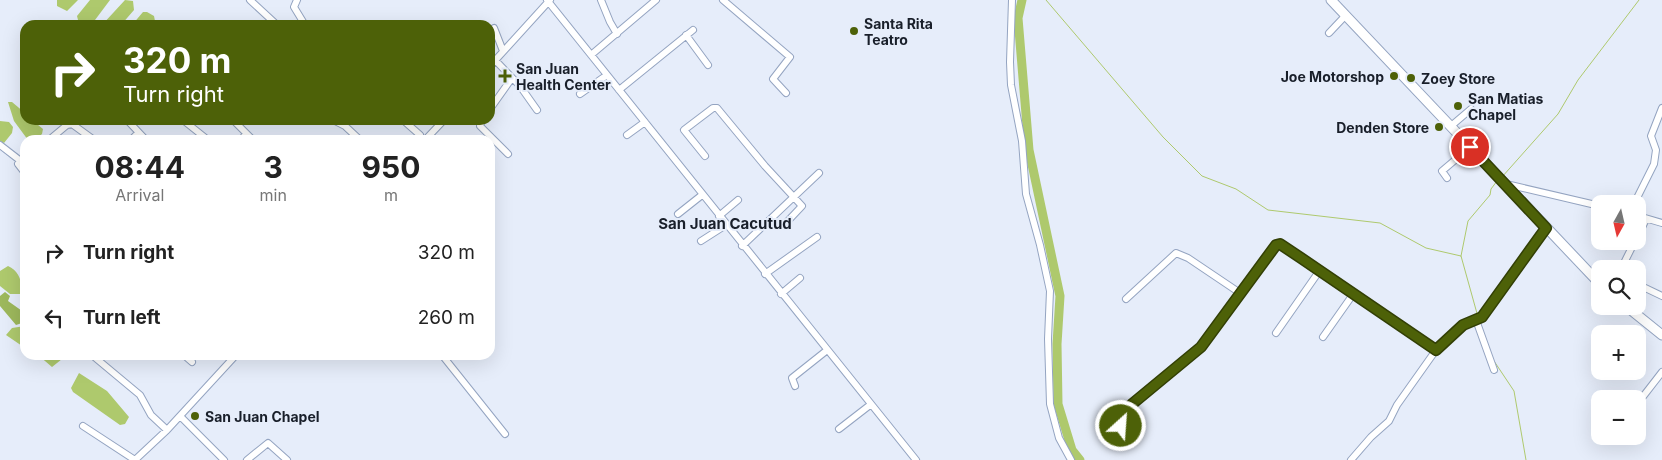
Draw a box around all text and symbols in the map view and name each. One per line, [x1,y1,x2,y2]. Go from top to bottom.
place label: Santa Rita Teatro [864,15,933,48]
marker: Santa Rita Teatro [848,25,860,37]
text: 320 m [123,39,231,81]
icon: right [40,40,105,105]
place label: San Juan Health Center [516,60,611,93]
place label: Joe Motorshop [1281,68,1384,85]
marker: San Juan Health Center [498,69,512,83]
marker: Joe Motorshop [1388,70,1400,82]
place label: Zoey Store [1421,70,1495,87]
marker: Zoey Store [1405,72,1417,84]
text: Turn right [123,81,224,107]
place label: San Matias Chapel [1468,90,1544,123]
marker: San Matias Chapel [1452,100,1464,112]
place label: Denden Store [1336,119,1429,136]
marker: Denden Store [1433,121,1445,133]
pin [1449,126,1491,168]
icon: arrive [1456,133,1484,161]
text: 08:44 [95,149,185,185]
text: 3 [264,149,283,185]
text: 950 [361,149,420,185]
text: Arrival [115,185,164,205]
text: min [260,185,287,205]
text: m [384,185,398,205]
north arrow [1591,195,1646,250]
map controls [1591,195,1646,445]
district label: San Juan Cacutud [658,214,792,233]
icon: right [40,239,68,267]
text: Turn right [83,241,174,264]
text: 320 m [418,241,475,264]
button: search [1591,260,1646,315]
icon: left [40,304,68,332]
text: Turn left [83,306,161,329]
text: 260 m [418,306,475,329]
button: + [1591,325,1646,380]
button: − [1591,390,1646,445]
position arrow [1094,399,1146,451]
place label: San Juan Chapel [205,408,320,425]
marker: San Juan Chapel [189,410,201,422]

